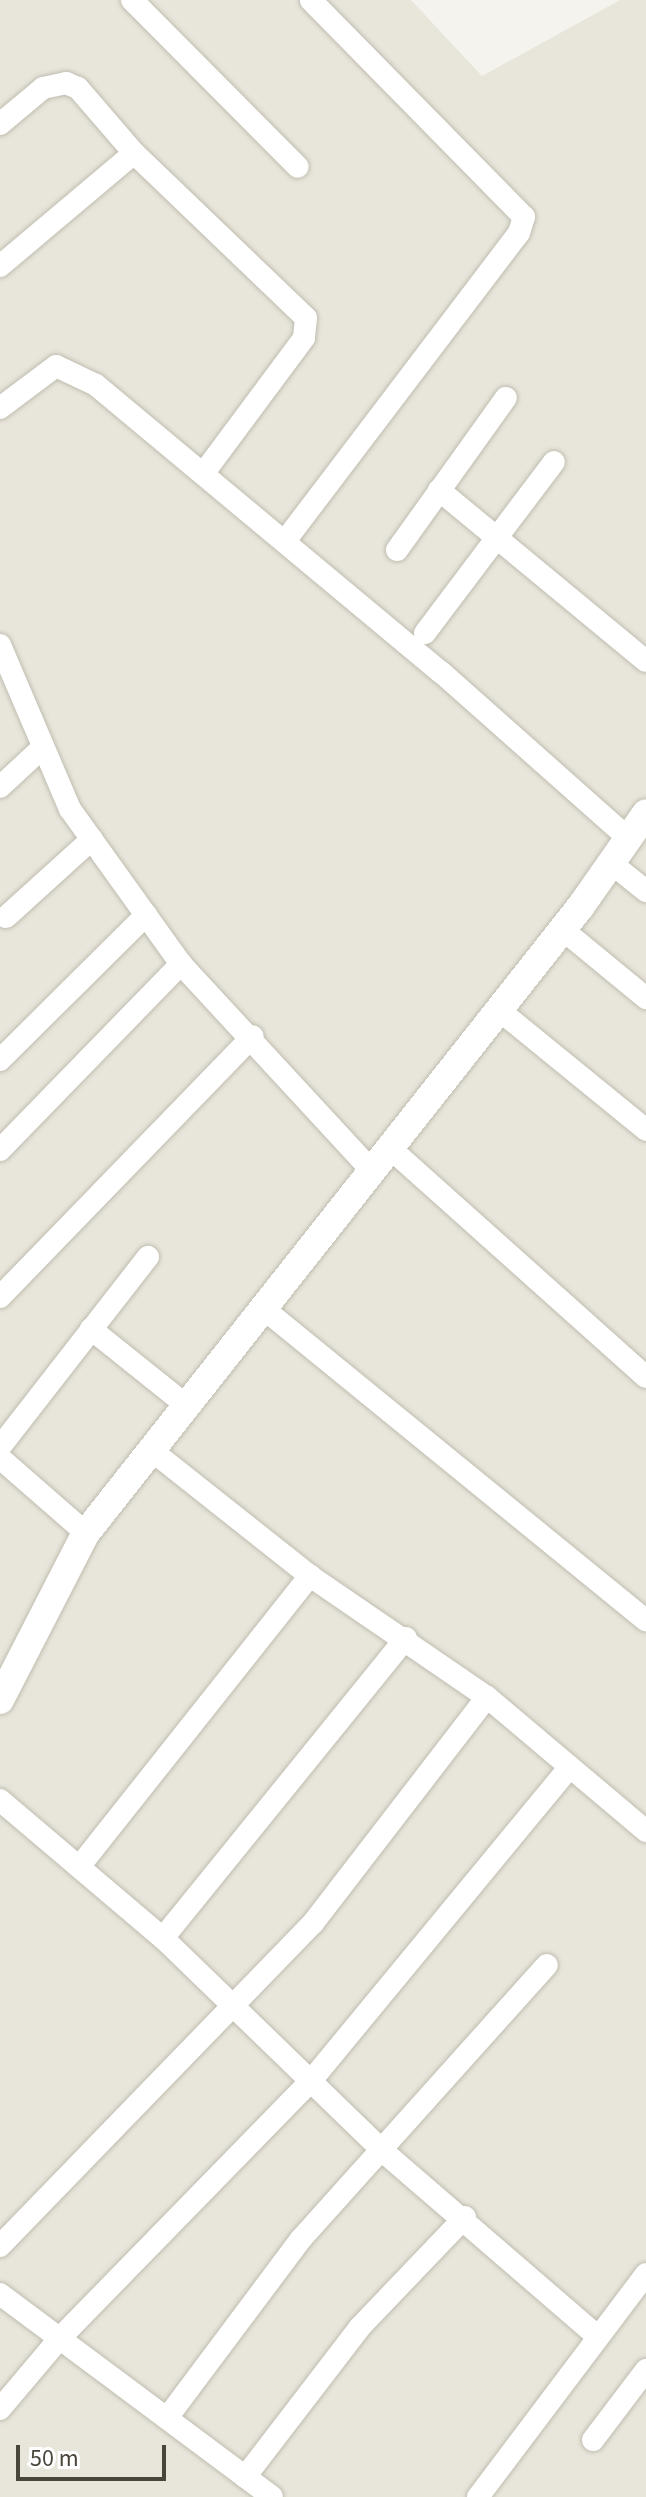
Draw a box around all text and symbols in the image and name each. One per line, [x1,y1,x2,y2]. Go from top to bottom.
scale bar [20,2429,170,2479]
text: 50 m [30,2441,79,2476]

